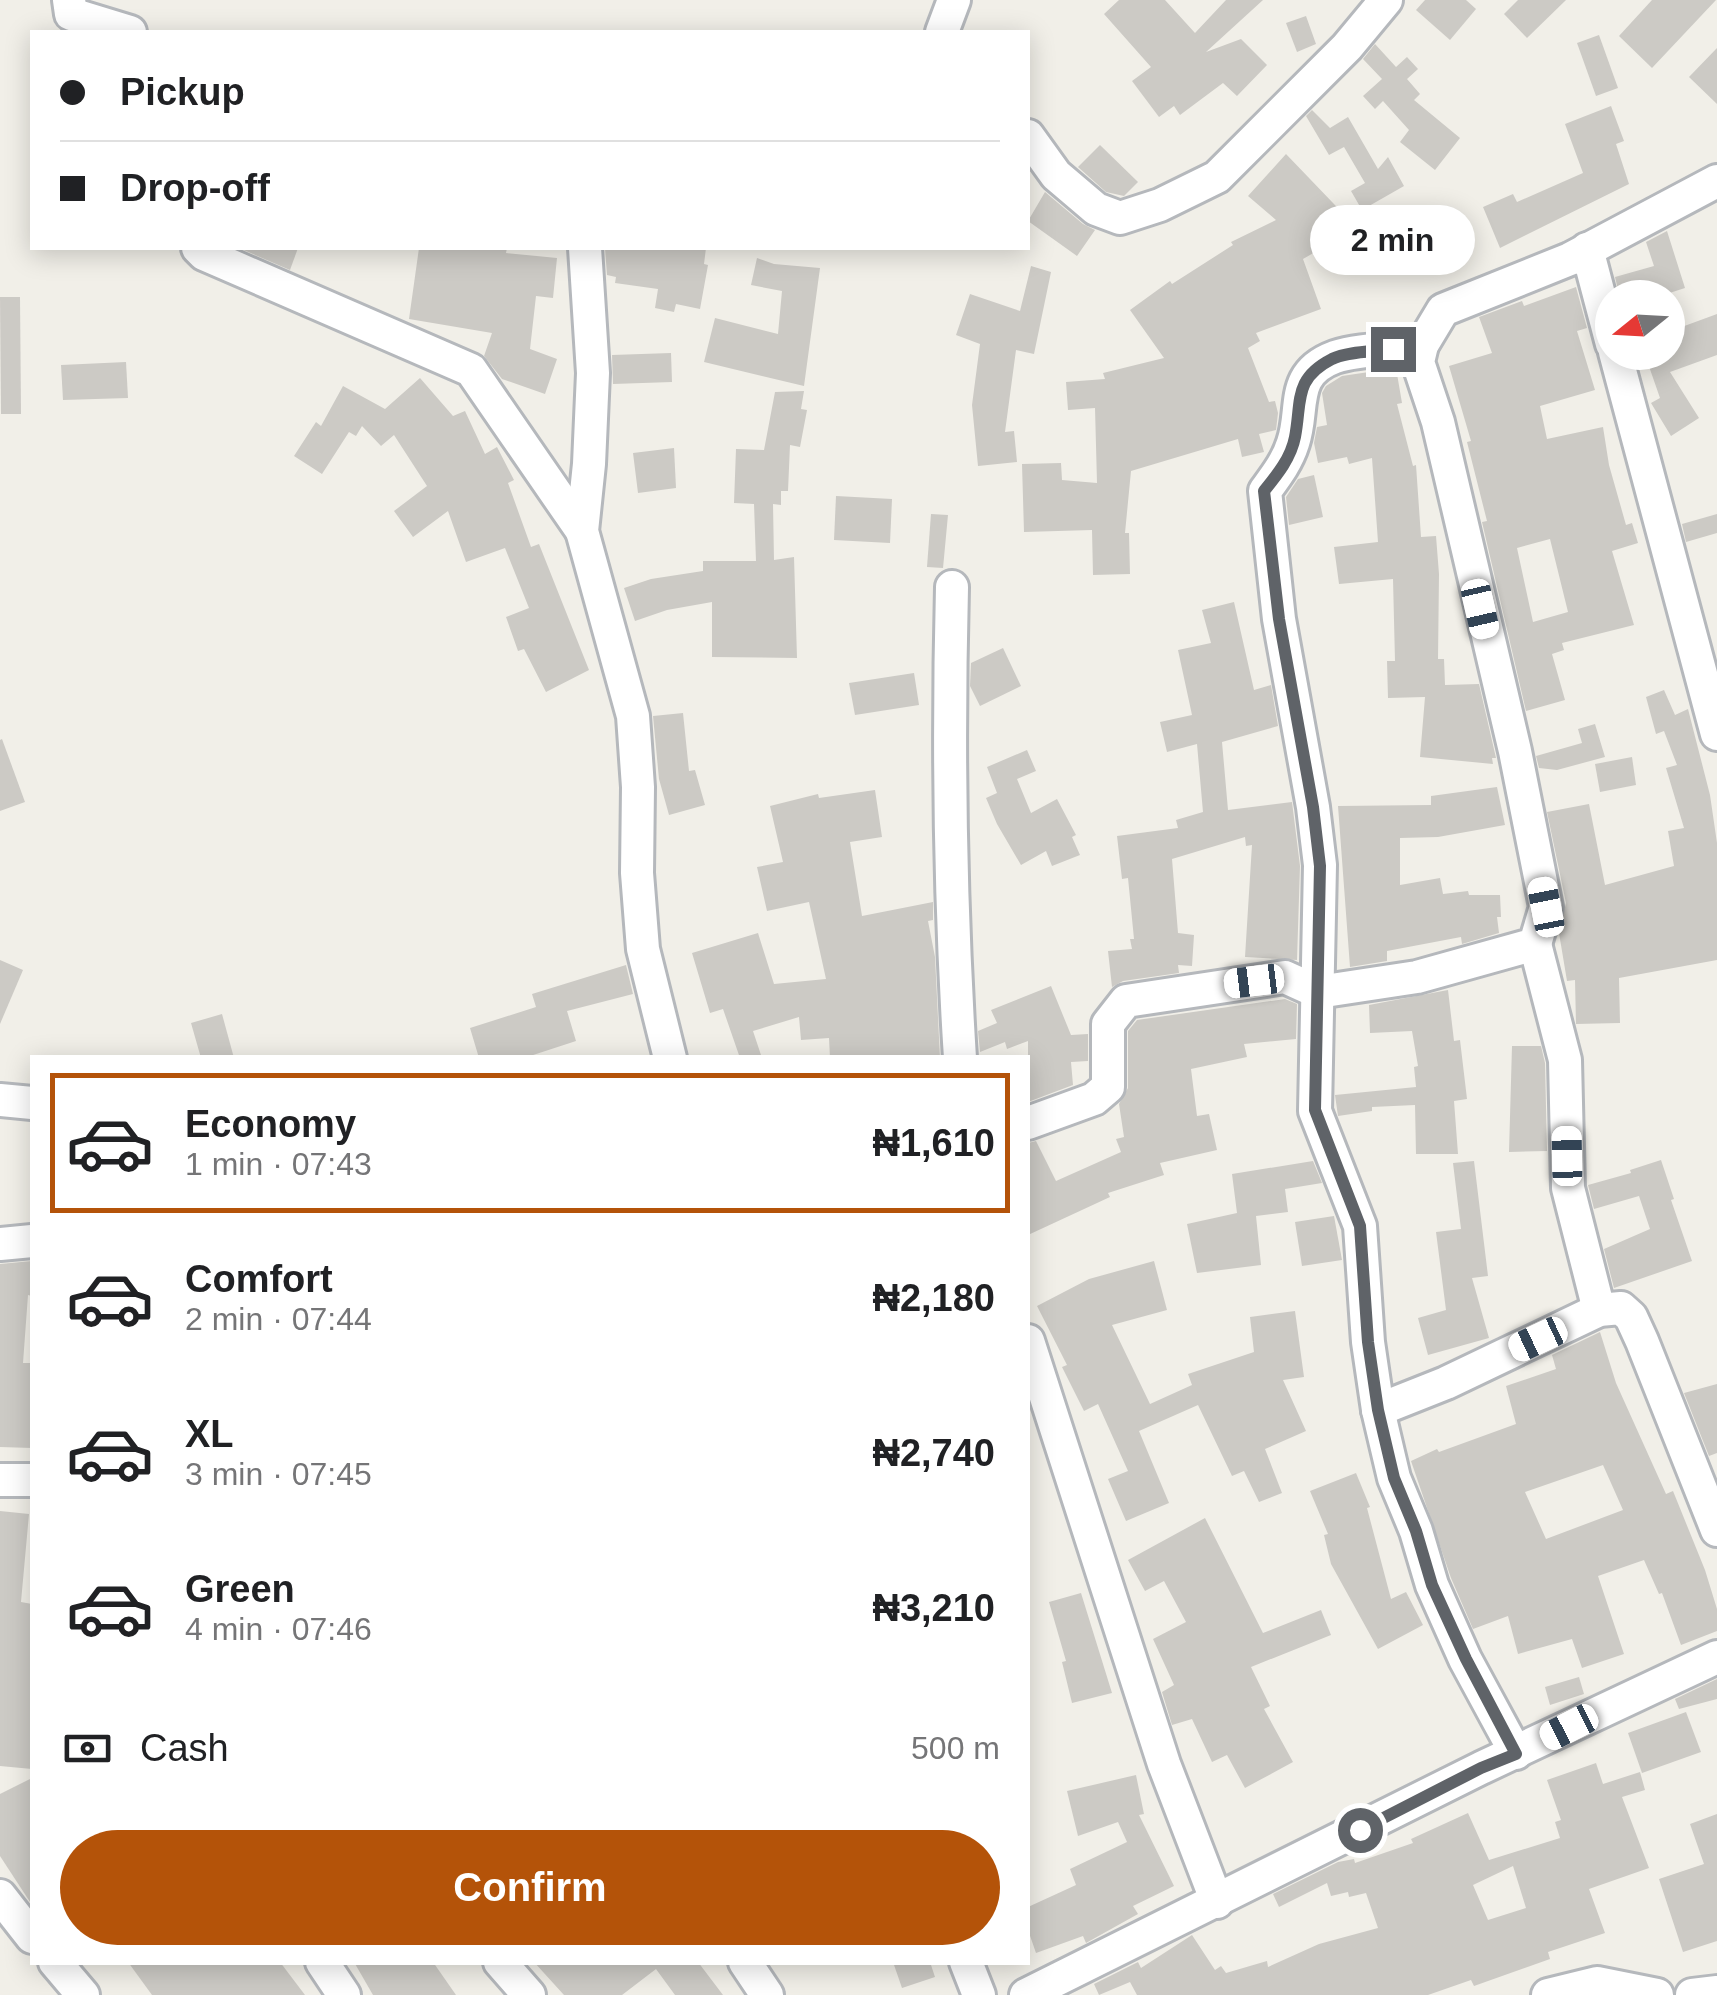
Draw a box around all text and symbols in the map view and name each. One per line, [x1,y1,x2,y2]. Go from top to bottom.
text: Pickup [120,71,245,113]
text: Drop-off [120,167,270,209]
callout: 2 min [1310,204,1476,274]
text: 2 min [1351,222,1434,258]
north arrow [1595,280,1685,370]
map controls [1595,280,1685,370]
route end [1371,327,1416,372]
car [1459,576,1501,642]
car [1526,875,1566,939]
car [1222,962,1286,1000]
icon: car [65,1098,155,1188]
text: Economy [185,1103,356,1145]
text: ₦1,610 [872,1122,995,1164]
car [1551,1126,1583,1186]
text: 1 min · 07:43 [185,1146,372,1182]
icon: car [65,1253,155,1343]
text: Comfort [185,1258,333,1300]
text: ₦2,180 [872,1277,995,1319]
text: 2 min · 07:44 [185,1301,372,1337]
car [1504,1313,1572,1365]
icon: car [65,1408,155,1498]
text: XL [185,1413,234,1455]
text: ₦2,740 [872,1432,995,1474]
text: 3 min · 07:45 [185,1456,372,1492]
icon: car [65,1563,155,1653]
text: Green [185,1568,295,1610]
text: ₦3,210 [872,1587,995,1629]
text: 4 min · 07:46 [185,1611,372,1647]
car [1535,1700,1603,1754]
icon: cash [60,1721,115,1776]
text: Cash [140,1727,229,1769]
text: 500 m [911,1730,1000,1766]
route start [1338,1808,1383,1853]
button: Confirm [60,1830,1000,1945]

